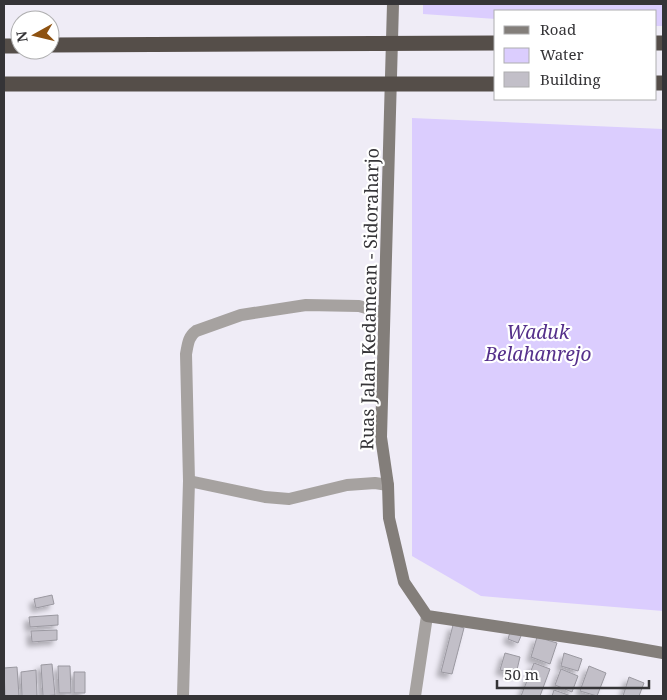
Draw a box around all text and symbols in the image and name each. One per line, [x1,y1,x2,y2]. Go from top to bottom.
north arrow [10,10,60,60]
legend [494,10,657,100]
text: Road [540,19,576,39]
text: N [11,30,32,44]
text: Water [540,44,583,64]
text: Building [540,69,601,89]
street label: Ruas Jalan Kedamean - Sidoraharjo [354,148,384,450]
water label: Waduk Belahanrejo [484,319,591,367]
scale bar [497,658,650,690]
text: 50 m [504,664,539,684]

